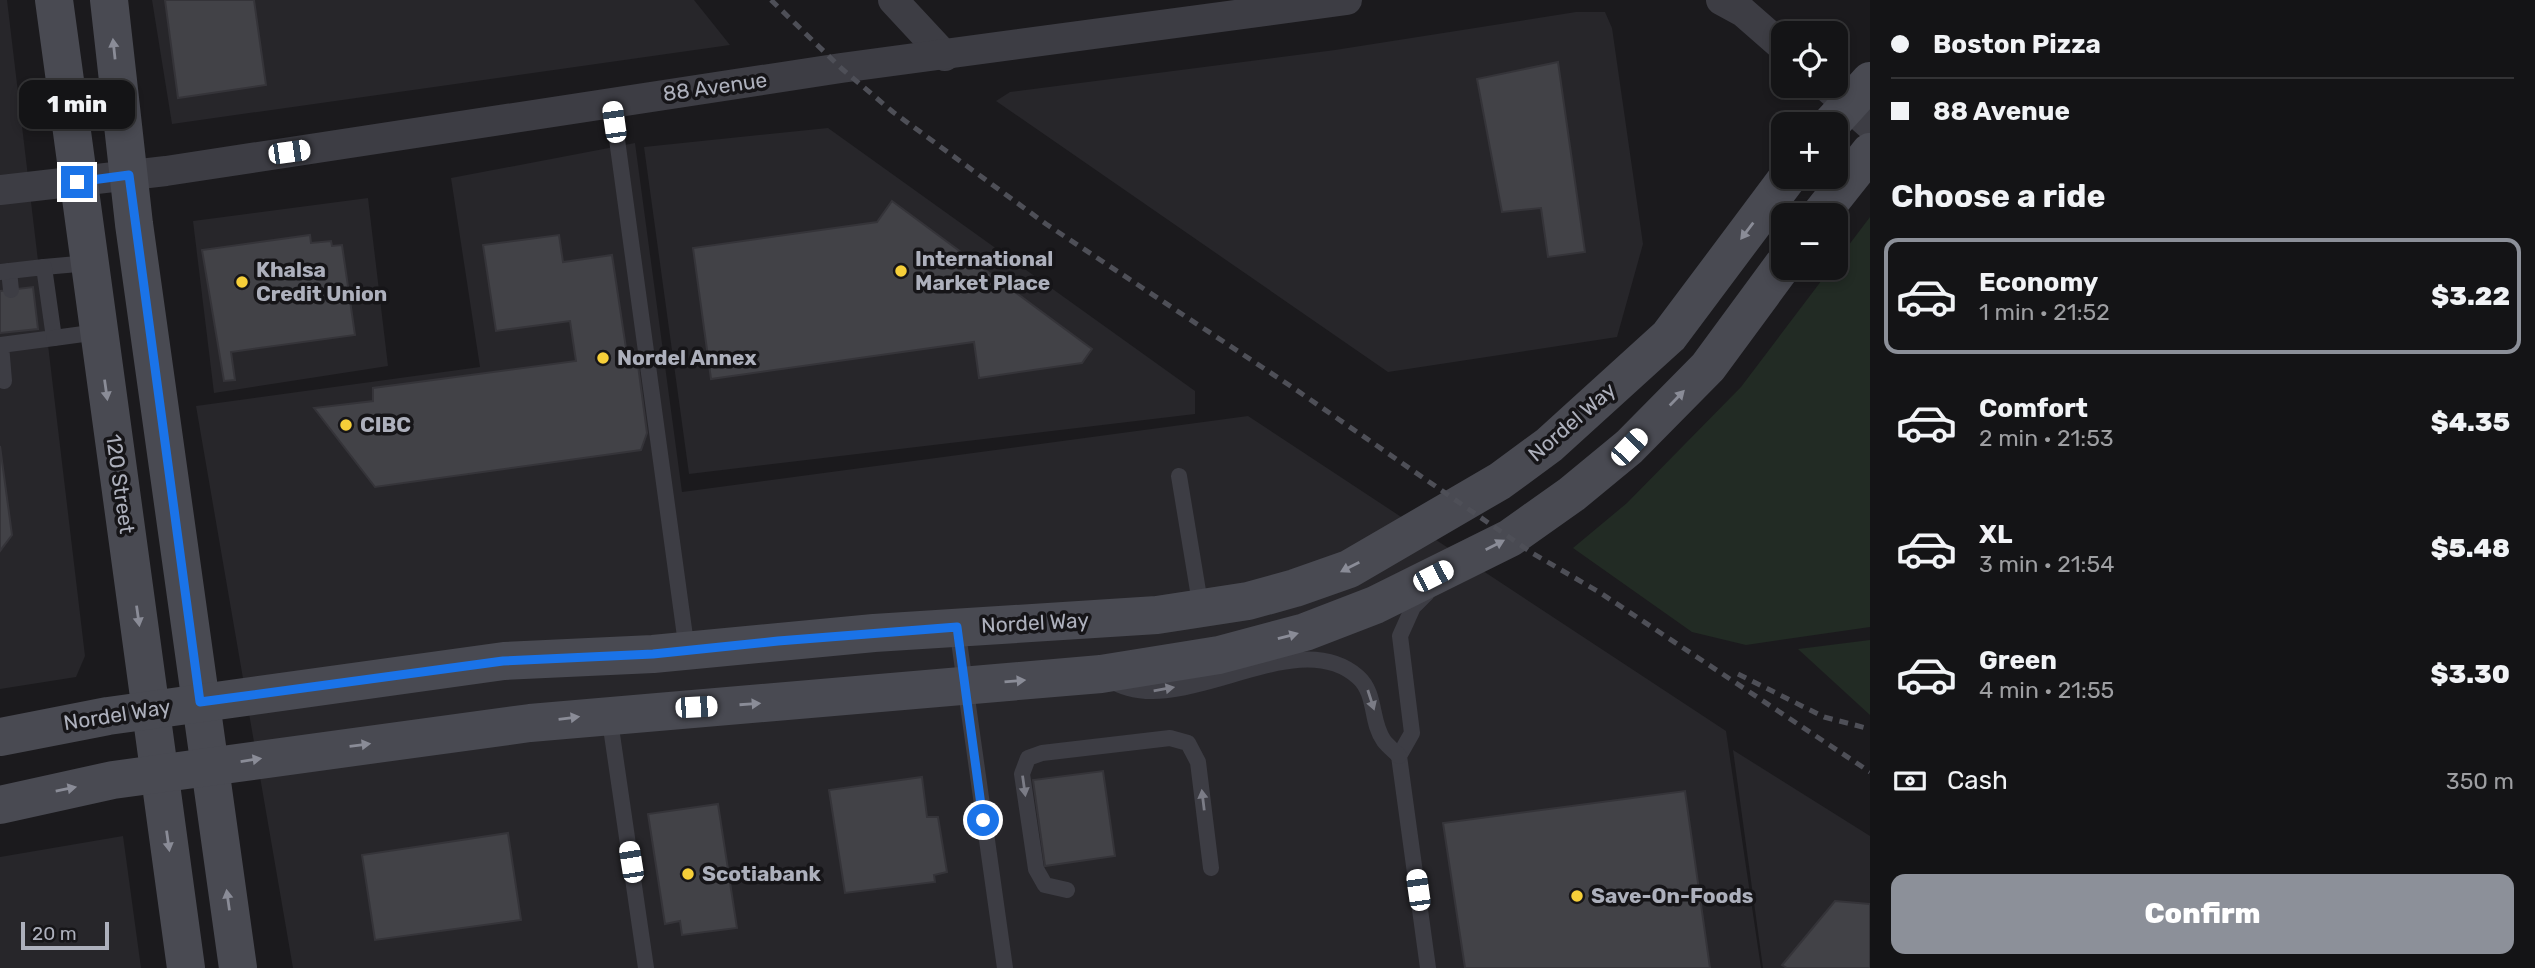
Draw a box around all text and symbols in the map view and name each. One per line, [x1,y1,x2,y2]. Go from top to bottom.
map controls [1771,21,1848,280]
button: locate [1771,21,1848,98]
text: Boston Pizza [1933,29,2101,60]
one-way arrow [108,38,119,60]
street label: 88 Avenue [661,67,769,106]
callout: 1 min [19,80,135,130]
text: 1 min [47,90,107,118]
text: 88 Avenue [1933,96,2070,127]
car [601,100,628,144]
button: + [1771,112,1848,189]
car [267,139,312,165]
route end [61,166,93,198]
text: Choose a ride [1891,177,2105,215]
button: − [1771,203,1848,280]
one-way arrow [1740,222,1755,240]
place label: International Market Place [915,246,1053,295]
place label: Khalsa Credit Union [256,257,387,306]
marker: International Market Place [893,263,909,279]
icon: car [1895,265,1958,328]
text: Economy [1979,267,2098,298]
marker: Khalsa Credit Union [234,274,250,290]
text: $3.22 [2431,281,2510,312]
text: 1 min · 21:52 [1979,298,2110,326]
place label: Nordel Annex [617,345,757,370]
marker: Nordel Annex [595,350,611,366]
street label: Nordel Way [1523,377,1621,466]
one-way arrow [101,380,112,402]
one-way arrow [1669,390,1685,407]
icon: car [1895,391,1958,454]
text: Comfort [1979,393,2088,424]
text: $4.35 [2431,407,2510,438]
place label: CIBC [360,412,411,437]
marker: CIBC [338,417,354,433]
text: 2 min · 21:53 [1979,424,2114,452]
car [1607,425,1652,469]
street label: 120 Street [101,432,140,535]
icon: car [1895,517,1958,580]
text: XL [1979,519,2012,550]
text: $5.48 [2431,533,2510,564]
one-way arrow [1486,540,1506,552]
text: 3 min · 21:54 [1979,550,2114,578]
car [1410,557,1457,595]
one-way arrow [1340,561,1360,573]
one-way arrow [133,605,144,627]
street label: Nordel Way [980,607,1090,638]
one-way arrow [1277,631,1298,641]
icon: car [1895,643,1958,706]
text: Green [1979,645,2057,676]
text: $3.30 [2431,659,2510,690]
one-way arrow [1004,676,1026,687]
text: 4 min · 21:55 [1979,676,2114,704]
one-way arrow [1153,683,1175,694]
one-way arrow [1366,689,1376,710]
street label: Nordel Way [62,694,173,735]
car [675,695,718,719]
one-way arrow [740,698,762,709]
one-way arrow [559,713,581,724]
one-way arrow [349,739,371,750]
one-way arrow [240,754,262,765]
icon: cash [1891,762,1929,800]
text: Cash [1947,765,2008,796]
text: 350 m [2446,767,2514,795]
one-way arrow [1019,776,1030,798]
one-way arrow [55,783,77,794]
one-way arrow [1197,789,1208,811]
route start [967,804,999,836]
one-way arrow [163,830,174,852]
car [618,840,645,884]
place label: Scotiabank [702,861,821,886]
marker: Scotiabank [680,866,696,882]
car [1405,868,1432,912]
button: Confirm [1891,874,2514,954]
place label: Save-On-Foods [1591,883,1753,908]
marker: Save-On-Foods [1569,888,1585,904]
one-way arrow [223,889,234,911]
scale bar [21,919,108,951]
text: 20 m [32,922,77,945]

